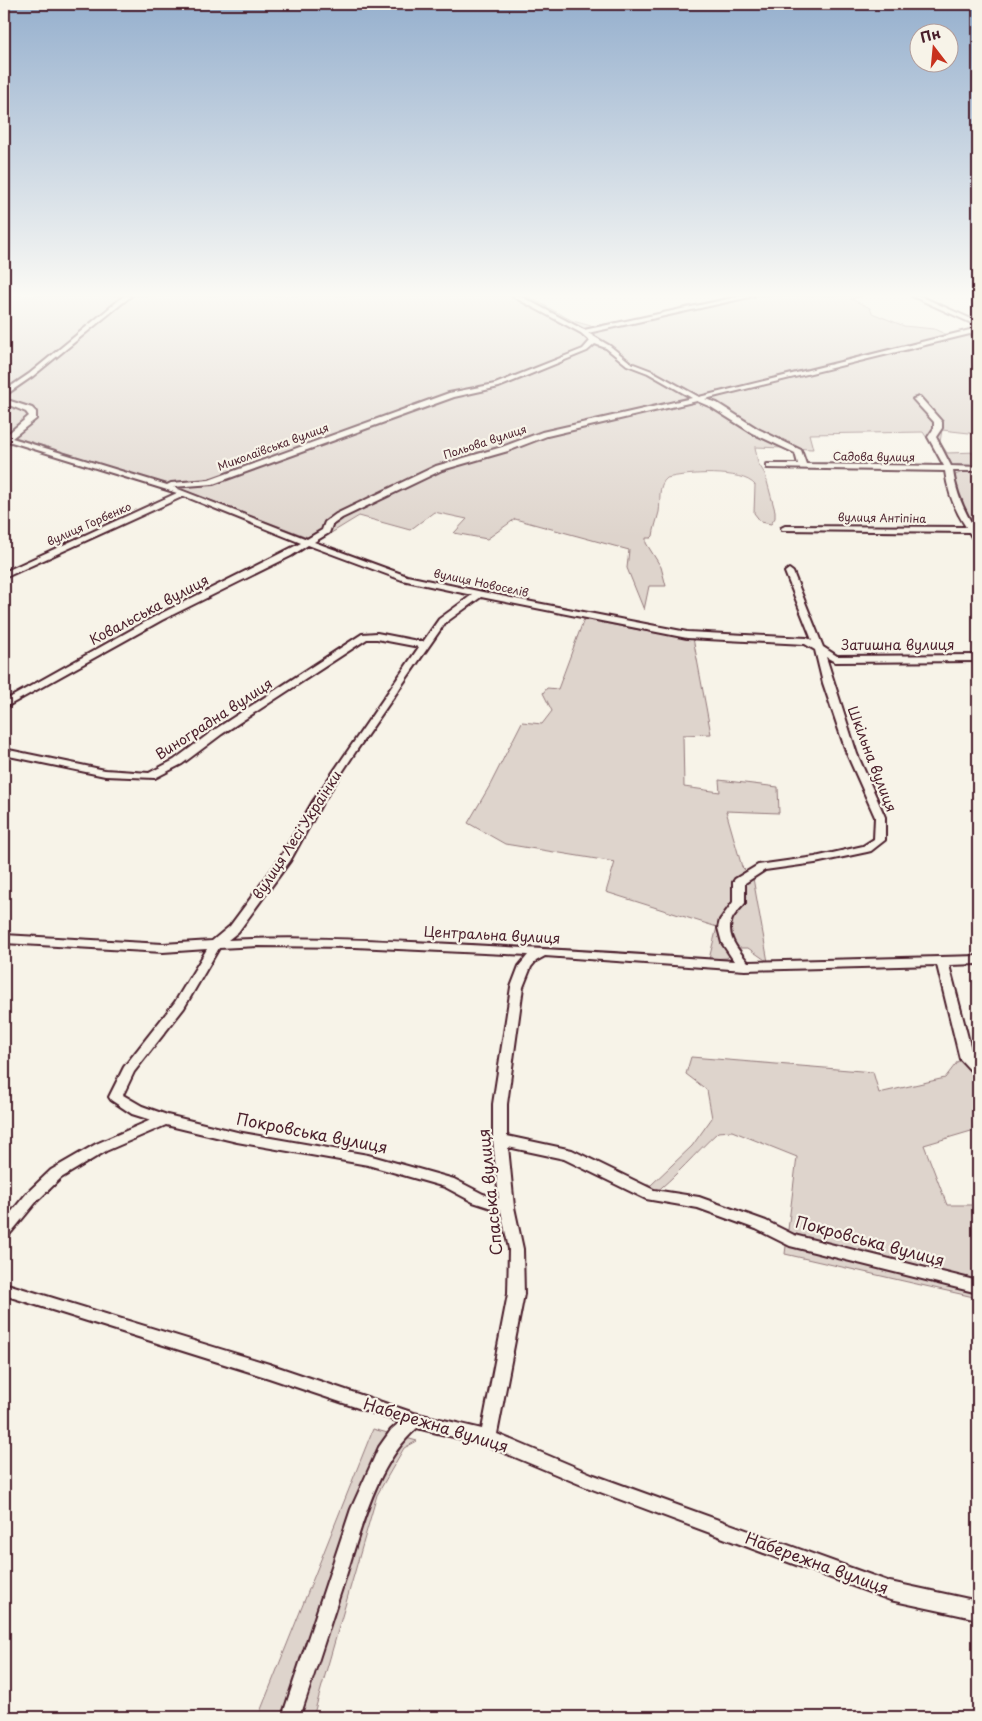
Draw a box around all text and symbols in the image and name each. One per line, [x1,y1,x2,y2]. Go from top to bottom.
north arrow [910,22,960,72]
text: Пн [918,22,943,48]
street label: Миколаївська вулиця [215,418,331,475]
street label: Польова вулиця [441,420,529,463]
street label: Садова вулиця [833,447,915,466]
street label: вулиця Горбенко [44,497,134,550]
street label: вулиця Антіпіна [838,508,926,527]
street label: вулиця Новоселів [432,564,530,601]
street label: Ковальська вулиця [85,569,212,650]
street label: Затишна вулиця [841,634,955,655]
street label: Виноградна вулиця [151,673,276,764]
street label: Шкільна вулиця [843,703,902,815]
street label: вулиця Лесі Українки [247,766,346,903]
street label: Центральна вулиця [423,920,561,949]
street label: Покровська вулиця [234,1106,390,1158]
street label: Спаська вулиця [470,1128,508,1257]
street label: Покровська вулиця [793,1209,948,1272]
street label: Набережна вулиця [361,1391,512,1458]
street label: Набережна вулиця [742,1525,892,1599]

